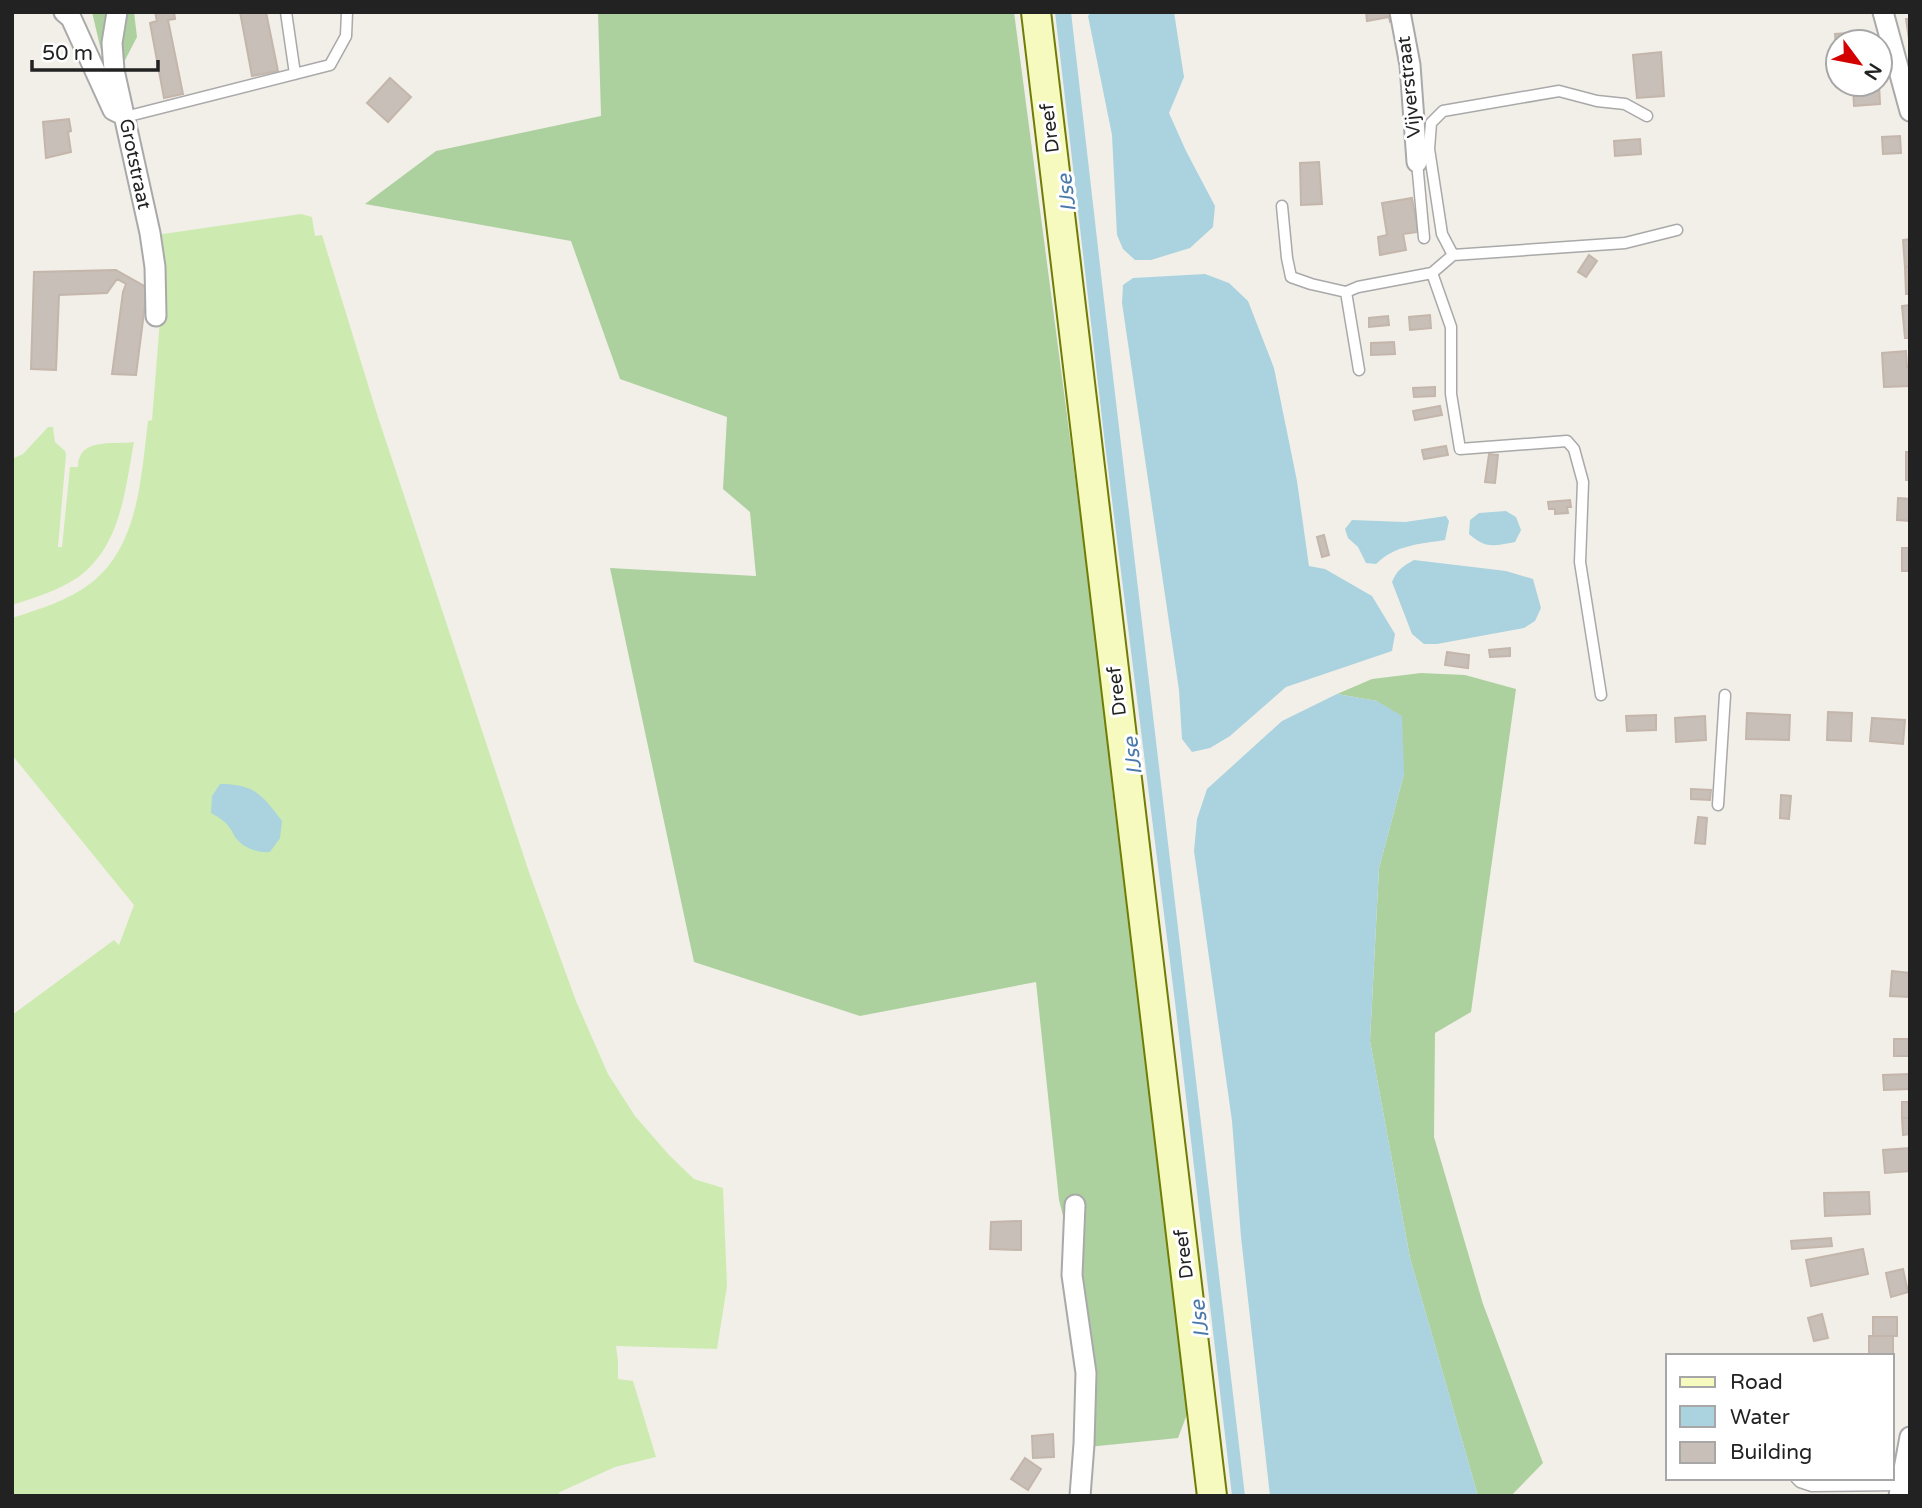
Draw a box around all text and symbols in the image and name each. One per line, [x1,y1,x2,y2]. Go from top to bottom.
scale bar [32,28,158,72]
north arrow [1824,28,1894,98]
street label: Vijverstraat [1393,35,1425,139]
text: 50 m [42,41,93,66]
text: N [1859,59,1886,84]
street label: Dreef [1036,101,1064,154]
street label: Grotstraat [115,117,155,211]
water label: IJse [1052,172,1082,213]
street label: Dreef [1103,664,1131,717]
water label: IJse [1118,735,1148,776]
street label: Dreef [1170,1227,1198,1280]
water label: IJse [1185,1298,1215,1339]
legend [1666,1354,1894,1480]
text: Road [1730,1370,1783,1395]
text: Water [1730,1405,1790,1430]
text: Building [1730,1440,1812,1465]

